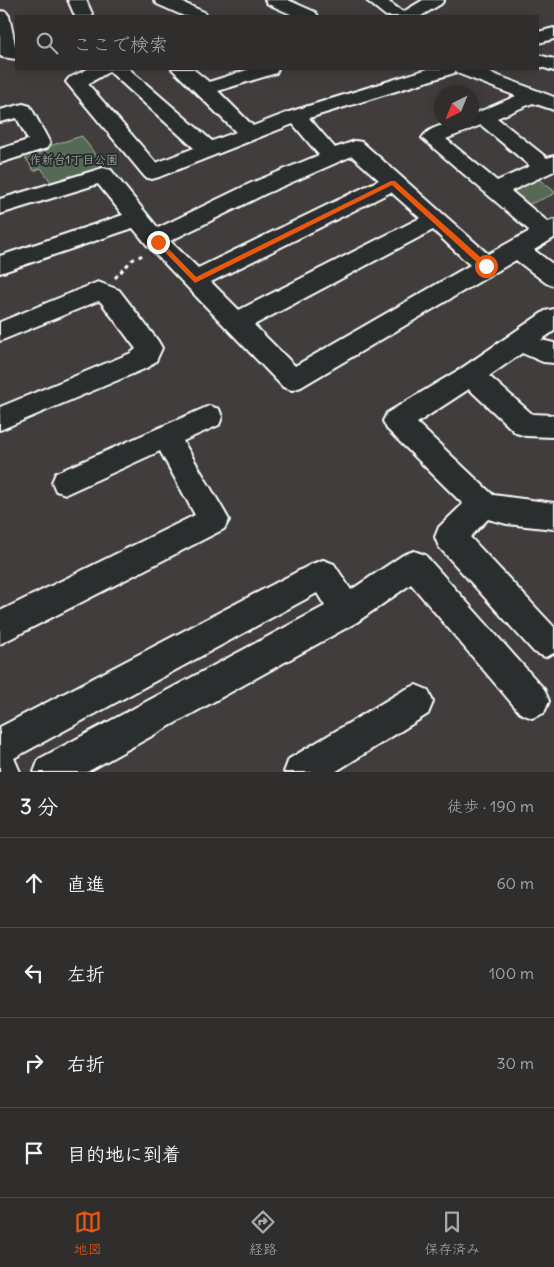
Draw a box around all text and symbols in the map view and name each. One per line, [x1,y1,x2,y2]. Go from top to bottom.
search box [15,15,539,70]
icon: search [33,29,61,57]
text: ここで検索 [73,32,168,56]
north arrow [434,85,479,130]
park label: 作新台1丁目公園 [30,152,118,167]
route end [147,231,170,254]
route start [475,255,498,278]
text: 3 分 [20,793,58,820]
text: 徒歩 · 190 m [447,796,534,816]
icon: ahead [20,869,48,897]
text: 直進 [67,872,105,896]
text: 60 m [496,873,534,893]
icon: left [20,959,48,987]
text: 左折 [67,962,105,986]
text: 100 m [489,963,534,983]
icon: right [20,1049,48,1077]
text: 右折 [67,1052,105,1076]
text: 30 m [497,1053,534,1073]
icon: arrive [20,1139,48,1167]
text: 目的地に到着 [67,1142,181,1166]
tab: 地図 [74,1208,102,1258]
tab: 経路 [249,1208,277,1258]
tab: 保存済み [424,1208,480,1258]

